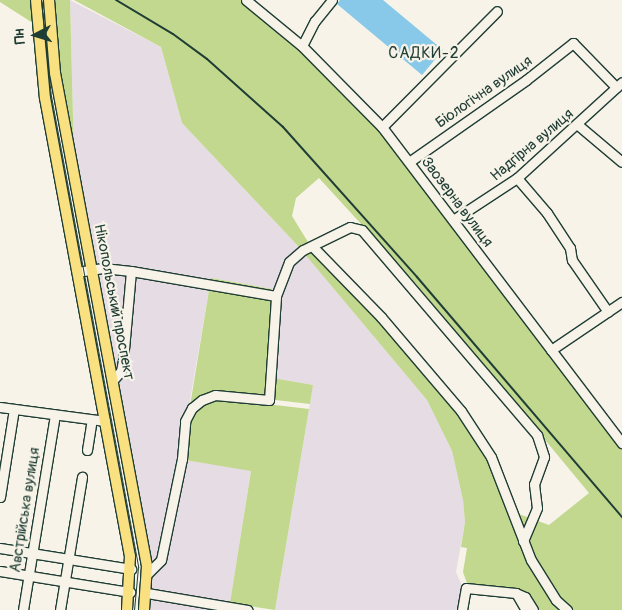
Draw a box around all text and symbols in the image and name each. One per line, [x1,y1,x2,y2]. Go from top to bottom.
north arrow [10,10,60,60]
text: Пн [10,28,29,45]
district label: САДКИ-2 [387,43,461,63]
street label: Біологічна вулиця [432,52,536,132]
street label: Надгірна вулиця [487,105,577,185]
street label: Заозерна вулиця [417,153,497,251]
street label: Нікопольський проспект [90,222,138,382]
street label: Австрійська вулиця [6,446,44,574]

